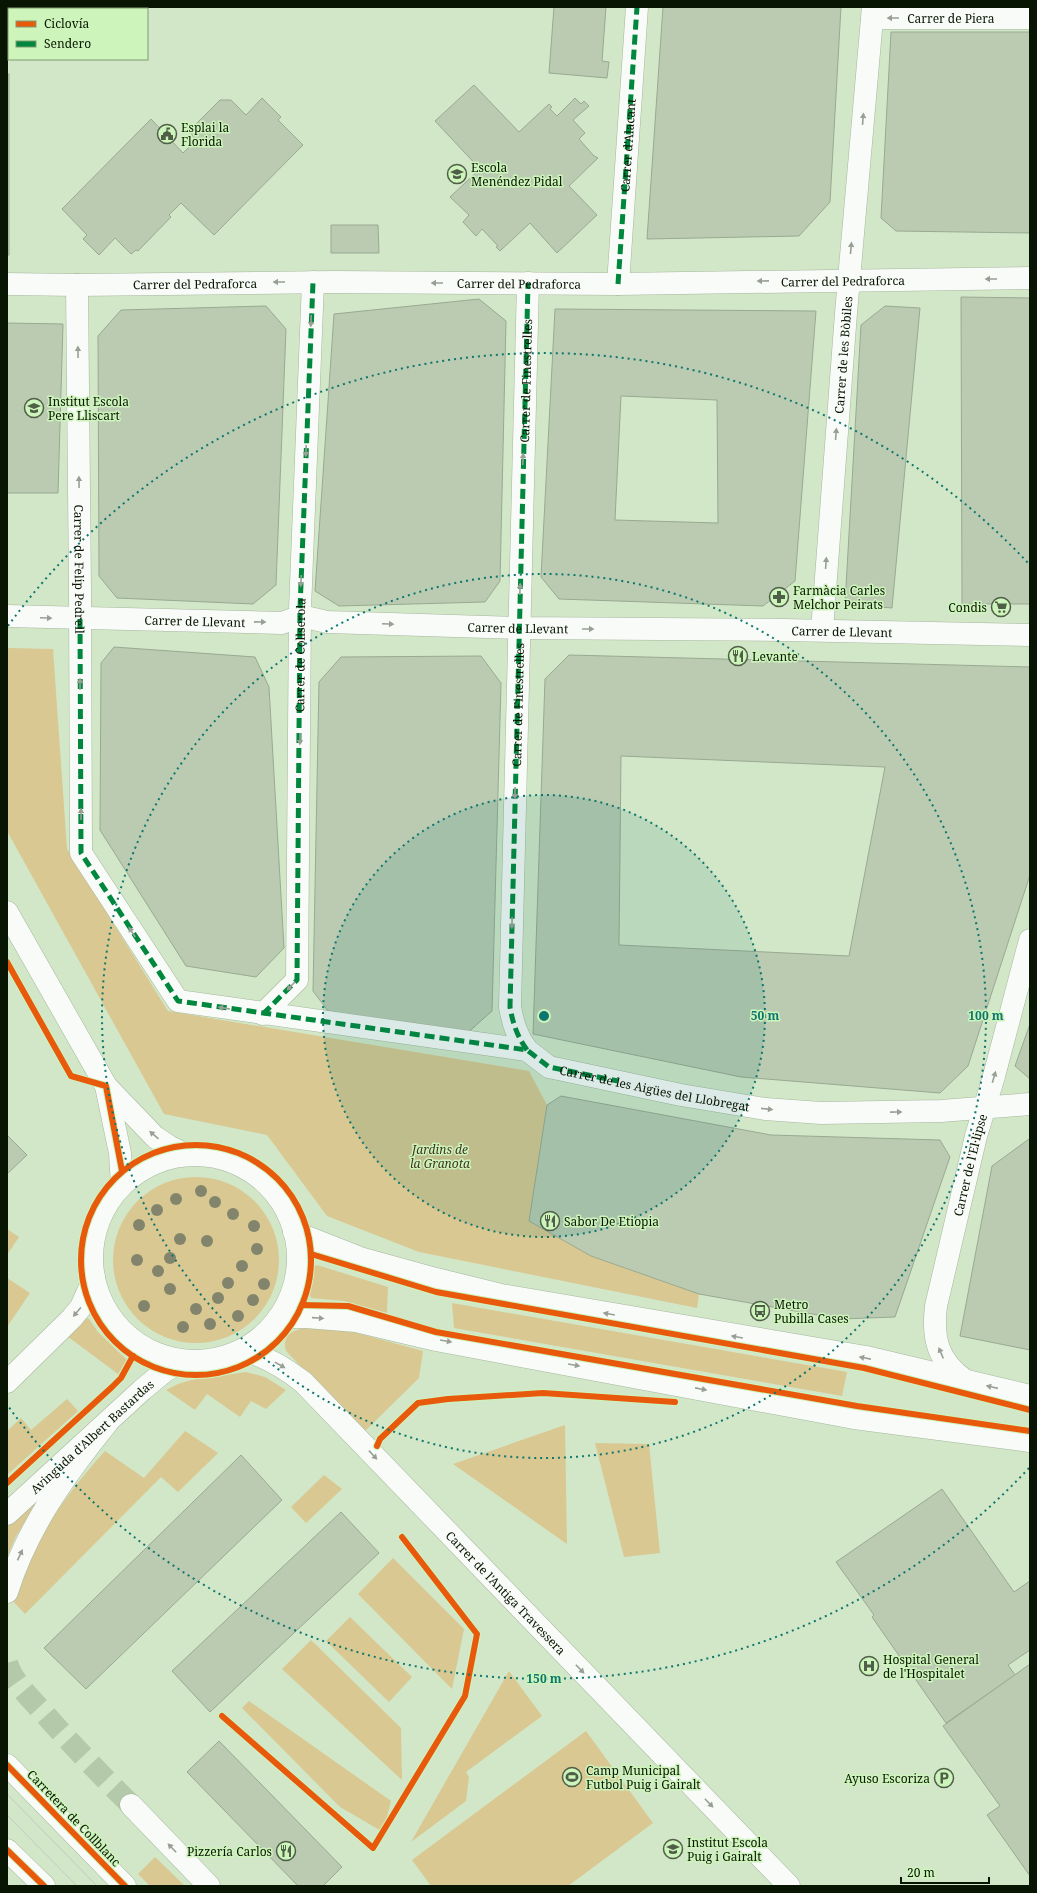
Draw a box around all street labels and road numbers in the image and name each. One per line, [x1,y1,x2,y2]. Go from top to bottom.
street label: Carrer de Piera [907,10,995,27]
street label: Carrer d'Alacant [616,98,639,192]
street label: Carrer del Pedraforca [781,271,905,290]
street label: Carrer del Pedraforca [133,274,257,293]
street label: Carrer del Pedraforca [457,274,581,292]
street label: Carrer de les Bòbiles [830,295,856,414]
street label: Carrer de Finestrelles [516,319,536,443]
street label: Carrer de Felip Pedrell [71,504,89,634]
street label: Carrer de Collserola [291,597,309,712]
street label: Carrer de Llevant [144,611,246,631]
street label: Carrer de Llevant [467,618,568,637]
street label: Carrer de Llevant [791,622,892,641]
street label: Carrer de Finestrelles [507,643,528,767]
street label: Carrer de les Aigües del Llobregat [558,1061,751,1115]
street label: Carrer de l'El·lipse [949,1112,991,1218]
street label: Avinguda d'Albert Bastardas [26,1375,157,1497]
street label: Carrer de l'Antiga Travessera [442,1527,570,1658]
street label: Carretera de Collblanc [23,1766,125,1870]

